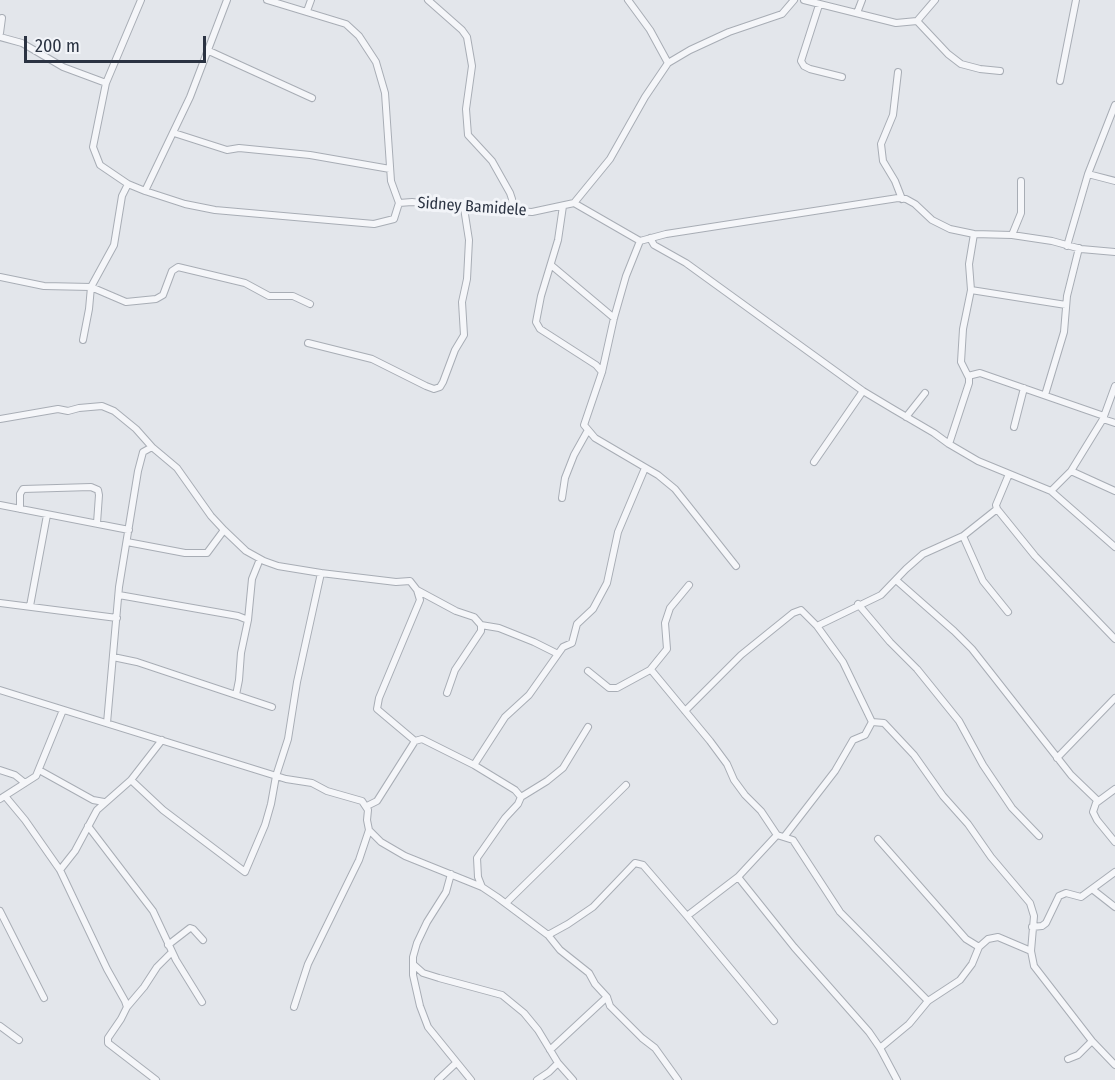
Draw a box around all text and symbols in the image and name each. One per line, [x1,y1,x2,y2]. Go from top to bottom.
scale bar [27,24,208,62]
text: 200 m [35,35,80,57]
street label: Sidney Bamidele [417,194,527,220]

